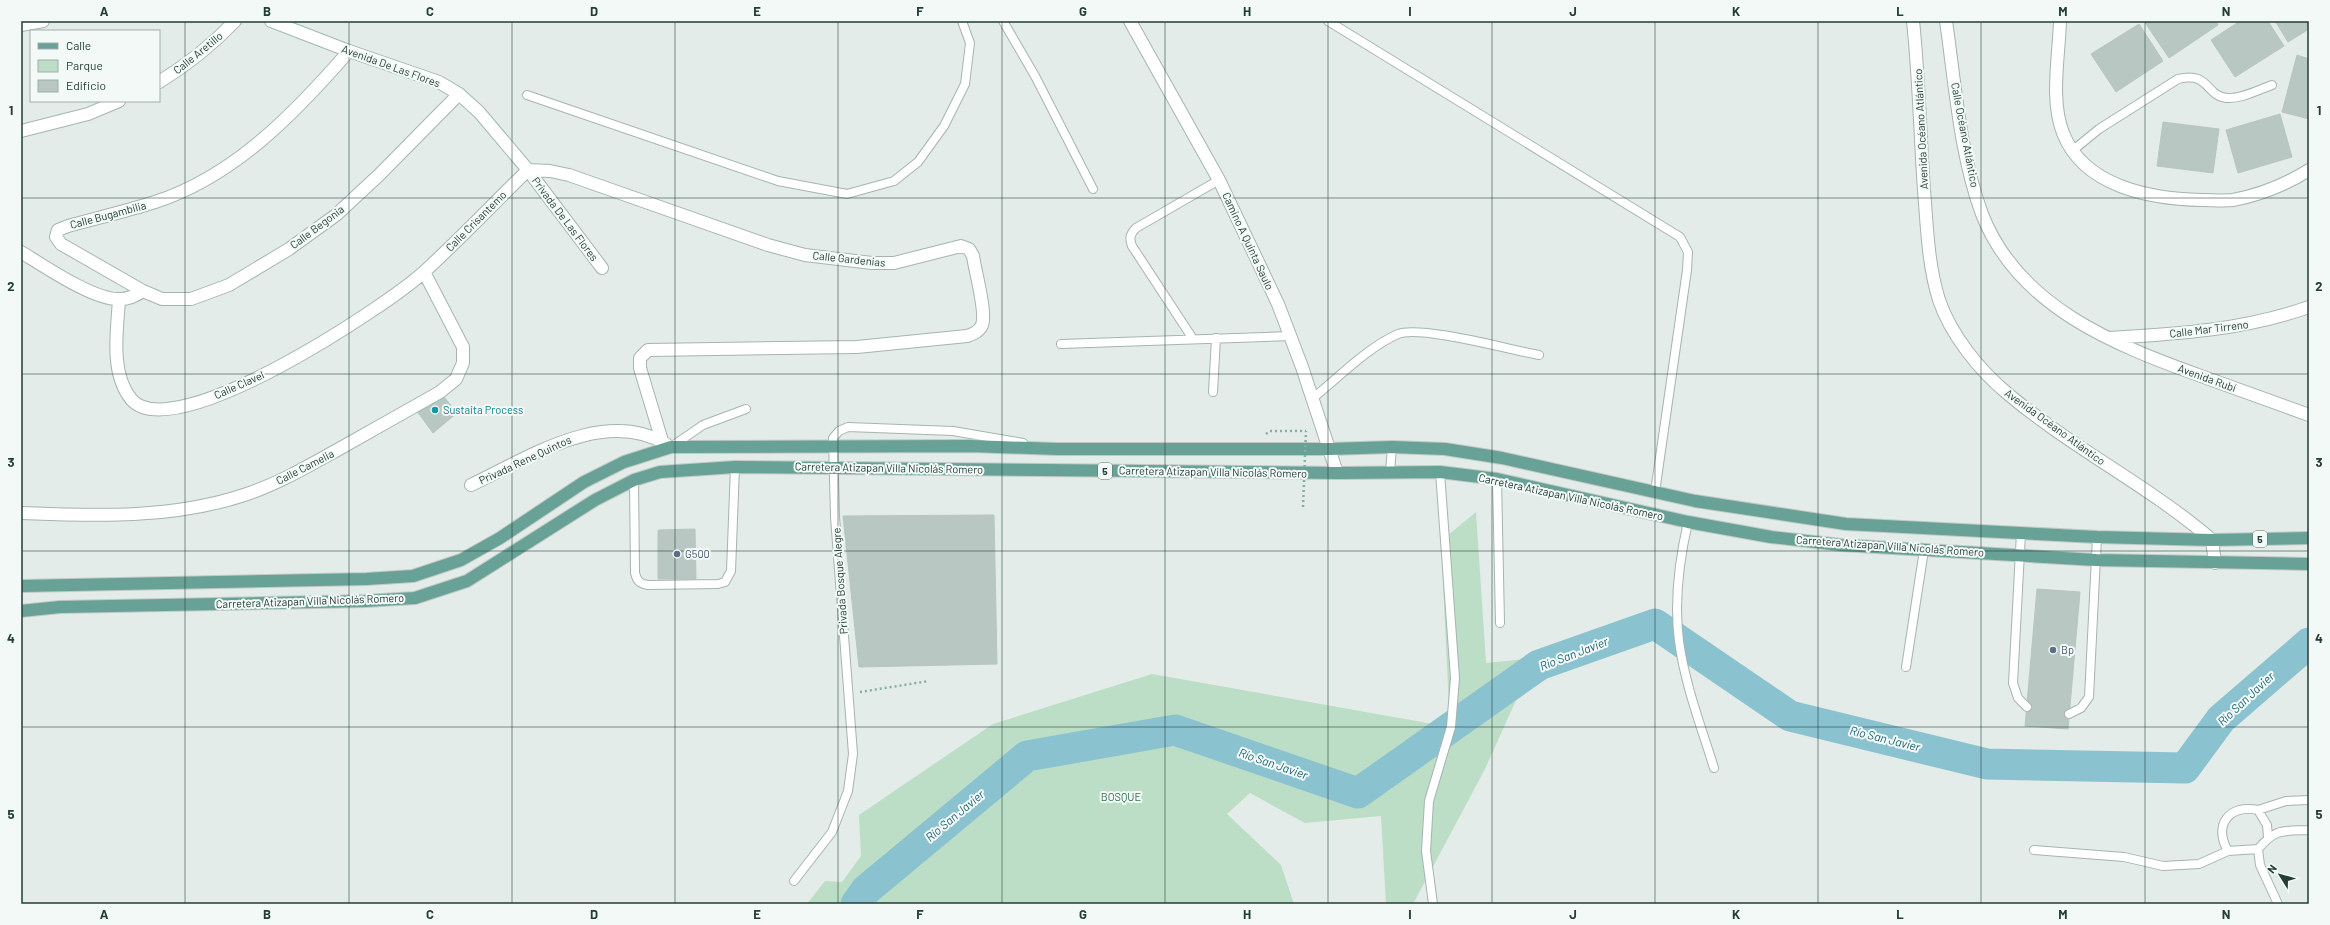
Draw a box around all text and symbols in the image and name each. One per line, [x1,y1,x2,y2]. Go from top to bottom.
text: A [100,3,109,19]
text: B [263,3,271,19]
text: C [426,3,434,19]
text: D [590,3,598,19]
text: E [753,3,761,19]
text: F [916,3,924,19]
text: G [1079,3,1087,19]
text: H [1243,3,1251,19]
text: I [1408,3,1412,19]
text: J [1569,3,1577,19]
text: K [1732,3,1740,19]
text: L [1896,3,1904,19]
text: M [2058,3,2068,19]
text: N [2222,3,2230,19]
street label: Calle Aretillo [170,29,225,76]
legend [30,30,160,102]
text: Calle [66,38,91,52]
street label: Avenida De Las Flores [340,42,442,89]
text: Parque [66,58,103,72]
street label: Avenida Océano Atlántico [1911,68,1930,190]
text: Edificio [66,78,106,92]
street label: Calle Océano Atlántico [1949,81,1982,188]
text: 1 [9,102,13,118]
text: 1 [2317,102,2321,118]
street label: Privada De Las Flores [530,174,601,263]
street label: Calle Crisantemo [443,188,509,254]
street label: Camino A Quinta Saulo [1220,190,1277,292]
street label: Calle Bugambilia [68,198,147,231]
street label: Calle Begonia [287,202,346,251]
street label: Calle Gardenias [812,248,886,269]
text: 2 [7,278,15,294]
text: 2 [2315,278,2323,294]
street label: Calle Mar Tirreno [2169,317,2249,340]
street label: Avenida Rubí [2176,361,2239,394]
street label: Calle Clavel [212,368,266,401]
street label: Avenida Océano Atlántico [2003,386,2108,467]
place label: Sustaita Process [443,403,523,416]
marker: Sustaita Process [430,405,440,415]
street label: Privada Rene Quintos [477,432,573,487]
street label: Calle Camelia [274,446,336,487]
text: 3 [7,454,15,470]
text: 3 [2315,454,2323,470]
street label: Carretera Atizapan Villa Nicolás Romero [795,459,983,476]
road number: 5 [1098,463,1112,479]
street label: Carretera Atizapan Villa Nicolás Romero [1119,463,1307,480]
street label: Carretera Atizapan Villa Nicolás Romero [1478,471,1665,522]
street label: Privada Bosque Alegre [829,527,850,635]
road number: 5 [2253,531,2267,547]
street label: Carretera Atizapan Villa Nicolás Romero [1796,532,1984,559]
place label: G500 [685,547,710,560]
marker: G500 [672,549,682,559]
street label: Carretera Atizapan Villa Nicolás Romero [216,591,404,610]
text: 4 [7,630,15,646]
text: 4 [2315,630,2323,646]
water label: Río San Javier [1538,633,1610,673]
place label: Bp [2061,643,2074,656]
marker: Bp [2048,645,2058,655]
water label: Río San Javier [2214,668,2277,728]
water label: Río San Javier [1849,723,1923,754]
water label: Río San Javier [1237,745,1310,782]
water label: Río San Javier [922,786,987,844]
park label: BOSQUE [1101,790,1141,803]
text: 5 [7,806,15,822]
text: 5 [2315,806,2323,822]
north arrow [2260,855,2300,895]
text: N [2264,862,2279,876]
text: A [100,906,109,922]
text: B [263,906,271,922]
text: C [426,906,434,922]
text: D [590,906,598,922]
text: E [753,906,761,922]
text: F [916,906,924,922]
text: G [1079,906,1087,922]
text: H [1243,906,1251,922]
text: I [1408,906,1412,922]
text: J [1569,906,1577,922]
text: K [1732,906,1740,922]
text: L [1896,906,1904,922]
text: M [2058,906,2068,922]
text: N [2222,906,2230,922]

